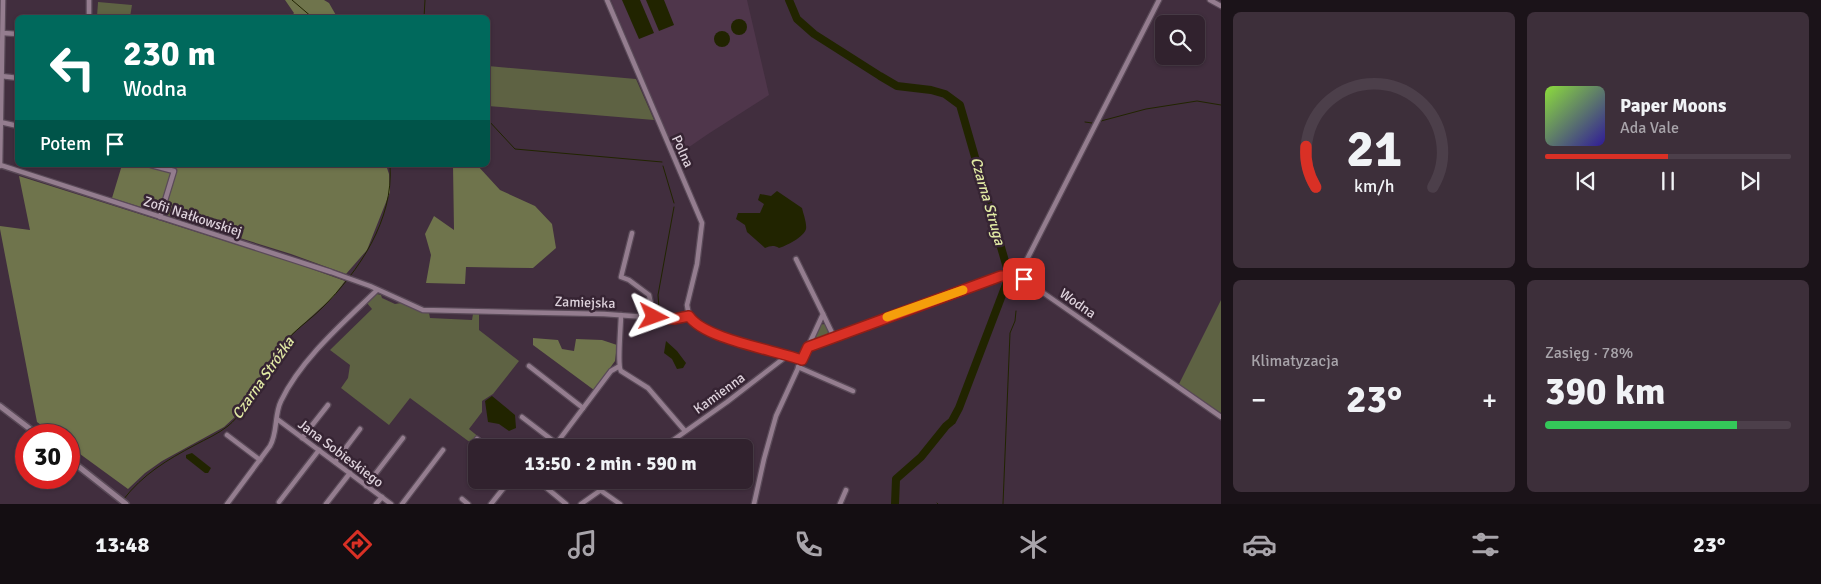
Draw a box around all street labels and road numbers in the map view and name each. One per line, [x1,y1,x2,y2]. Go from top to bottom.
street label: Polna [668,132,697,170]
street label: Zofii Nałkowskiej [141,193,244,240]
street label: Wodna [1056,285,1099,322]
street label: Zamiejska [554,293,616,312]
street label: Kamienna [690,369,748,418]
street label: Jana Sobieskiego [295,416,387,491]

